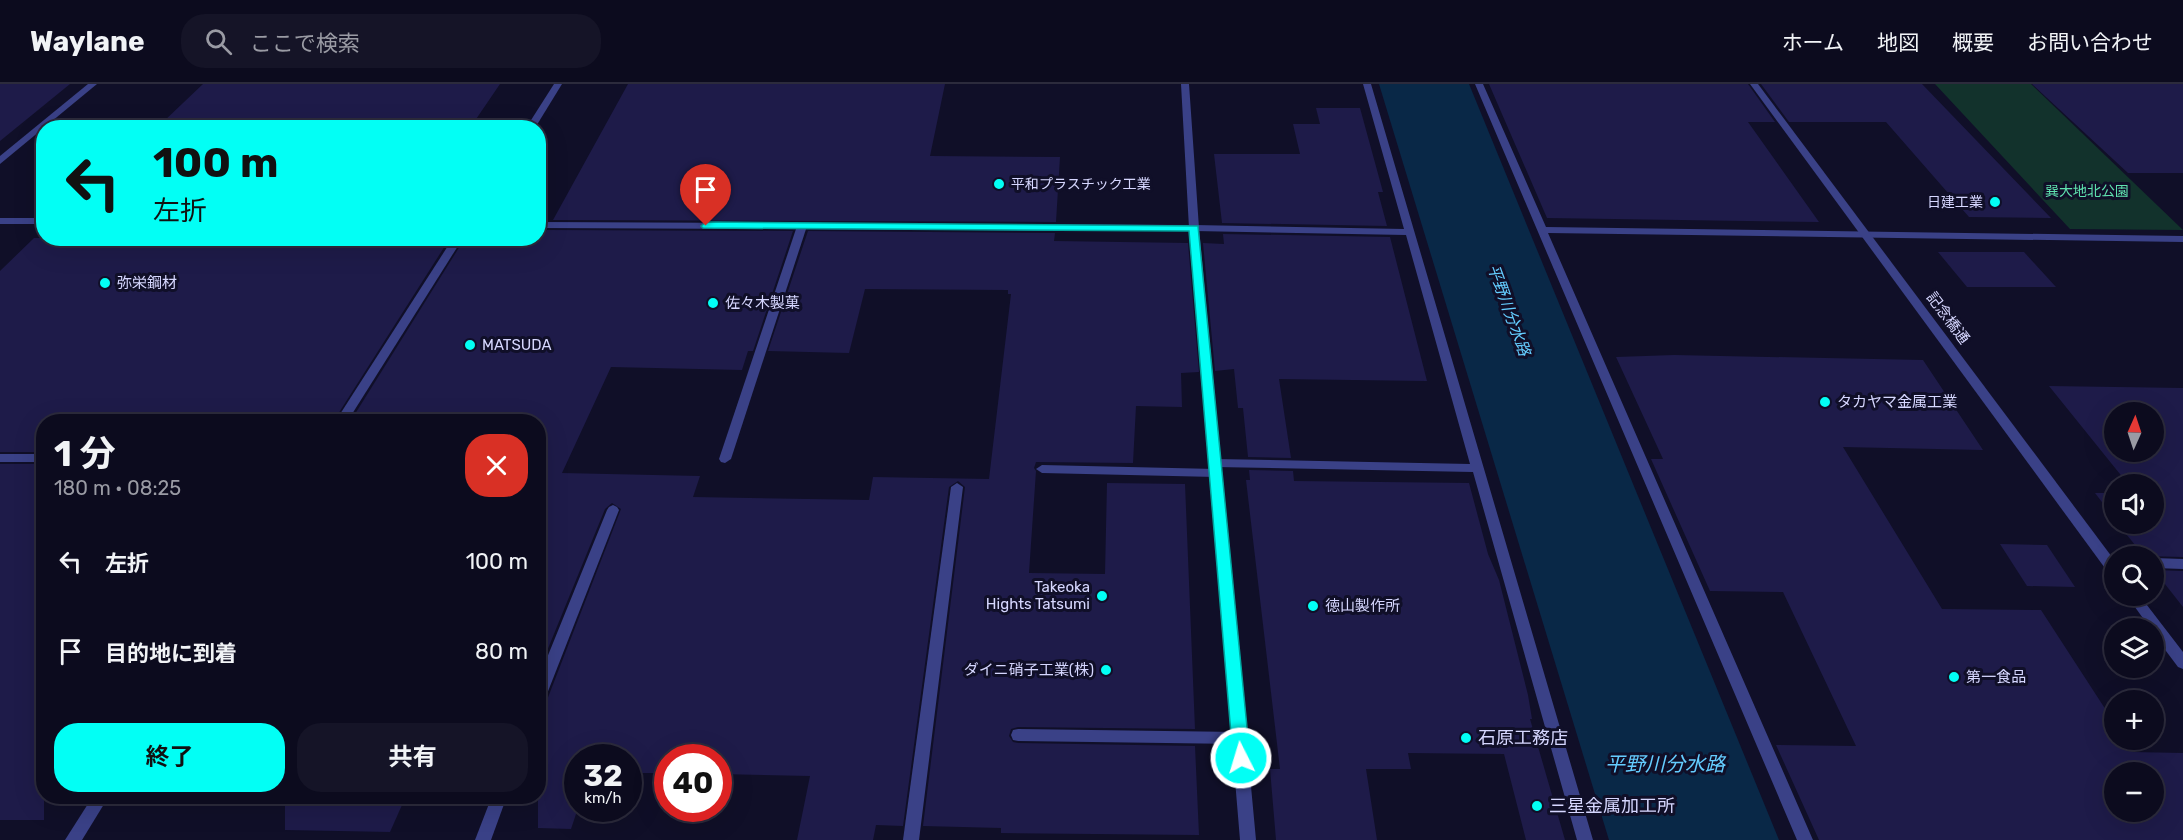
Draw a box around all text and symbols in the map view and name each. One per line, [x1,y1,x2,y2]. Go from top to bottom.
search box [181,14,601,68]
text: Waylane [30,25,145,58]
icon: search [202,25,235,58]
text: ここで検索 [250,30,360,57]
text: ホーム [1782,30,1844,55]
text: 地図 [1877,30,1919,55]
text: 概要 [1952,30,1994,55]
text: お問い合わせ [2027,30,2153,55]
text: 100 m [153,138,278,188]
icon: left [54,144,132,222]
pin [680,164,731,226]
icon: arrive [689,173,722,206]
place label: 平和プラスチック工業 [1011,176,1151,193]
marker: 平和プラスチック工業 [992,177,1006,191]
park label: 巽大地北公園 [2045,183,2129,200]
place label: 日建工業 [1927,194,1983,211]
text: 左折 [153,195,207,227]
marker: 日建工業 [1988,195,2002,209]
water label: 平野川分水路 [1484,262,1535,360]
place label: 弥栄鋼材 [117,274,177,292]
marker: 弥栄鋼材 [98,276,112,290]
street label: 記念橋通 [1923,289,1973,347]
place label: 佐々木製菓 [725,294,800,312]
marker: 佐々木製菓 [706,296,720,310]
place label: MATSUDA [482,336,552,354]
marker: MATSUDA [463,338,477,352]
place label: タカヤマ金属工業 [1837,393,1957,411]
marker: タカヤマ金属工業 [1818,395,1832,409]
north arrow [2104,402,2164,462]
map controls [2104,402,2164,822]
text: 1 分 [54,432,116,475]
button: close [465,434,528,497]
button: sound [2104,474,2164,534]
text: 180 m · 08:25 [54,476,181,500]
icon: left [54,545,87,578]
button: search [2104,546,2164,606]
text: 100 m [466,548,528,575]
text: 左折 [105,550,149,577]
place label: Takeoka Hights Tatsumi [986,578,1090,613]
marker: Takeoka Hights Tatsumi [1095,589,1109,603]
place label: 徳山製作所 [1325,597,1400,615]
marker: 徳山製作所 [1306,599,1320,613]
button: layers [2104,618,2164,678]
icon: arrive [54,635,87,668]
text: 80 m [475,638,528,665]
text: 目的地に到着 [105,640,237,667]
place label: ダイニ硝子工業(株) [964,661,1094,679]
marker: ダイニ硝子工業(株) [1099,663,1113,677]
place label: 第一食品 [1966,668,2026,686]
marker: 第一食品 [1947,670,1961,684]
button: + [2104,690,2164,750]
button: 終了 [54,723,285,792]
button: 共有 [297,723,528,792]
position arrow [1209,726,1273,790]
place label: 石原工務店 [1478,727,1568,749]
marker: 石原工務店 [1459,731,1473,745]
speed limit sign: 40 [654,744,732,822]
water label: 平野川分水路 [1605,752,1727,776]
text: 32 [583,758,623,794]
button: − [2104,762,2164,822]
text: km/h [584,789,622,807]
place label: 三星金属加工所 [1549,795,1675,817]
marker: 三星金属加工所 [1530,799,1544,813]

